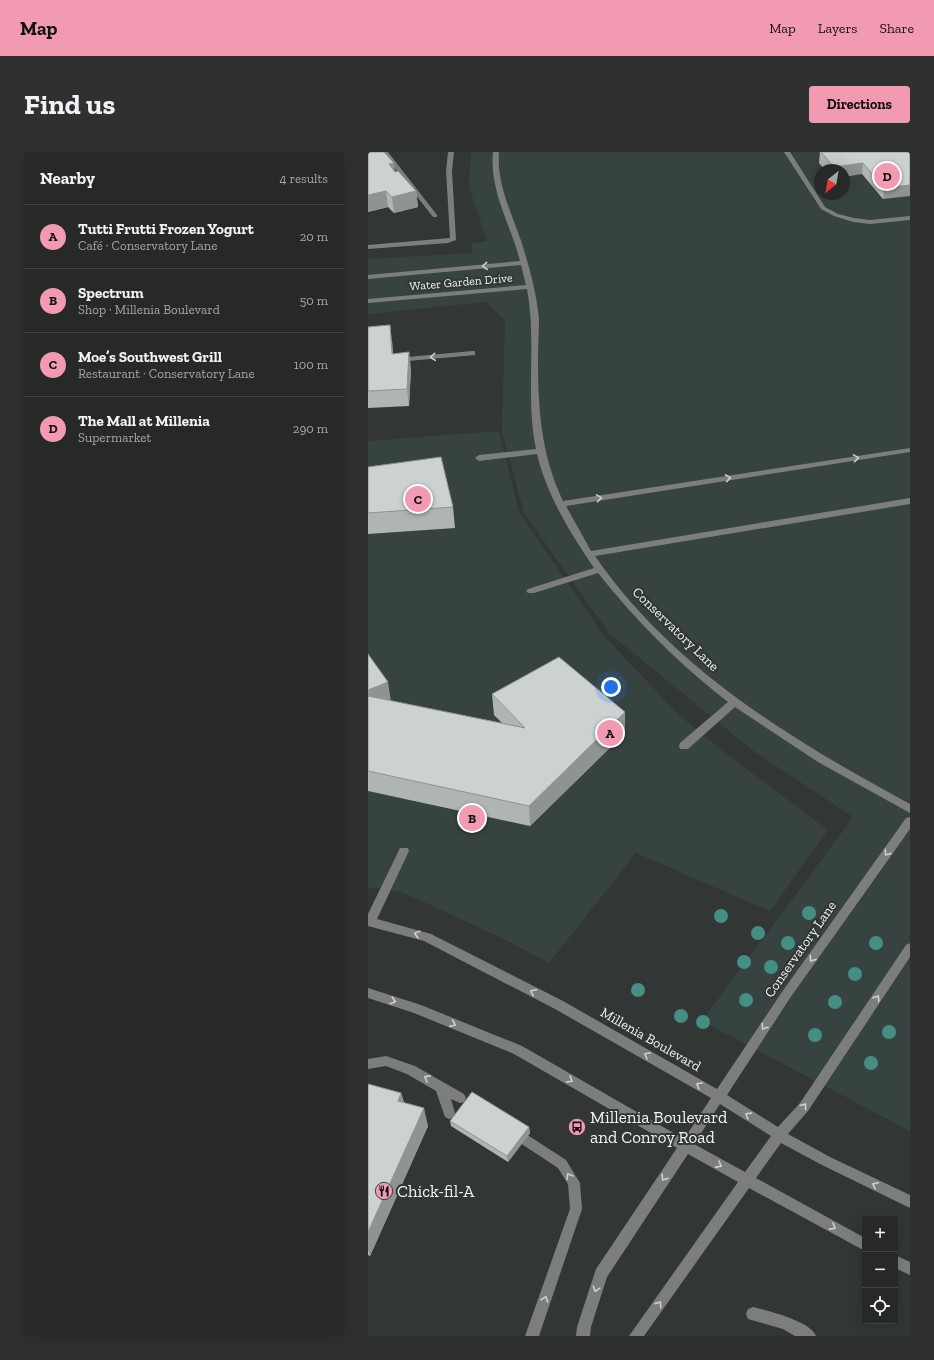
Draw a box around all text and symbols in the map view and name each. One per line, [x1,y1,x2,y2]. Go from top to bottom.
text: Map [20,17,57,40]
text: Map [769,20,796,37]
text: Layers [818,20,857,37]
text: Share [879,20,914,37]
button: Directions [809,86,910,123]
text: Find us [24,88,115,121]
pin: D [874,161,900,191]
north arrow [814,164,850,200]
text: Nearby [40,168,95,188]
text: 4 results [280,171,328,186]
text: Tutti Frutti Frozen Yogurt [78,220,254,238]
text: A [49,229,57,244]
text: 20 m [300,229,328,244]
text: Café · Conservatory Lane [78,238,217,253]
one-way arrow [482,262,488,271]
street label: Water Garden Drive [409,270,513,293]
text: Spectrum [78,284,144,302]
text: B [49,293,57,308]
text: 50 m [300,293,328,308]
text: Shop · Millenia Boulevard [78,302,220,317]
text: Moe’s Southwest Grill [78,348,222,366]
one-way arrow [430,352,437,361]
text: C [49,357,57,372]
text: 100 m [294,357,328,372]
text: Restaurant · Conservatory Lane [78,366,255,381]
text: The Mall at Millenia [78,412,210,430]
text: D [48,421,58,436]
text: 290 m [293,421,328,436]
text: Supermarket [78,430,151,445]
one-way arrow [853,454,859,463]
one-way arrow [725,474,731,483]
pin: C [405,484,431,514]
one-way arrow [596,494,603,503]
street label: Conservatory Lane [629,584,723,675]
your location [601,677,621,697]
pin: A [597,718,623,748]
pin: B [459,803,485,833]
one-way arrow [884,849,892,856]
street label: Conservatory Lane [761,897,840,1001]
one-way arrow [414,930,421,939]
one-way arrow [809,955,817,962]
one-way arrow [530,989,537,997]
one-way arrow [872,995,879,1002]
one-way arrow [389,996,396,1004]
street label: Millenia Boulevard [597,1004,704,1075]
one-way arrow [450,1019,457,1027]
one-way arrow [761,1023,769,1030]
one-way arrow [644,1053,651,1060]
one-way arrow [424,1075,431,1083]
one-way arrow [566,1075,574,1082]
one-way arrow [696,1083,703,1090]
one-way arrow [800,1103,807,1110]
place label: Millenia Boulevard and Conroy Road [590,1107,728,1147]
one-way arrow [745,1113,752,1120]
bus stop icon: Millenia Boulevard and Conroy Road [567,1117,587,1137]
one-way arrow [715,1160,723,1167]
one-way arrow [567,1173,574,1180]
one-way arrow [662,1174,669,1181]
restaurant icon: Chick-fil-A [374,1181,394,1201]
place label: Chick-fil-A [397,1181,475,1201]
one-way arrow [871,1182,879,1190]
map controls [862,1216,898,1324]
button: + [862,1216,898,1252]
one-way arrow [829,1223,837,1230]
button: − [862,1252,898,1288]
one-way arrow [592,1285,601,1292]
button: locate [862,1288,898,1324]
one-way arrow [540,1296,549,1303]
one-way arrow [654,1301,662,1308]

